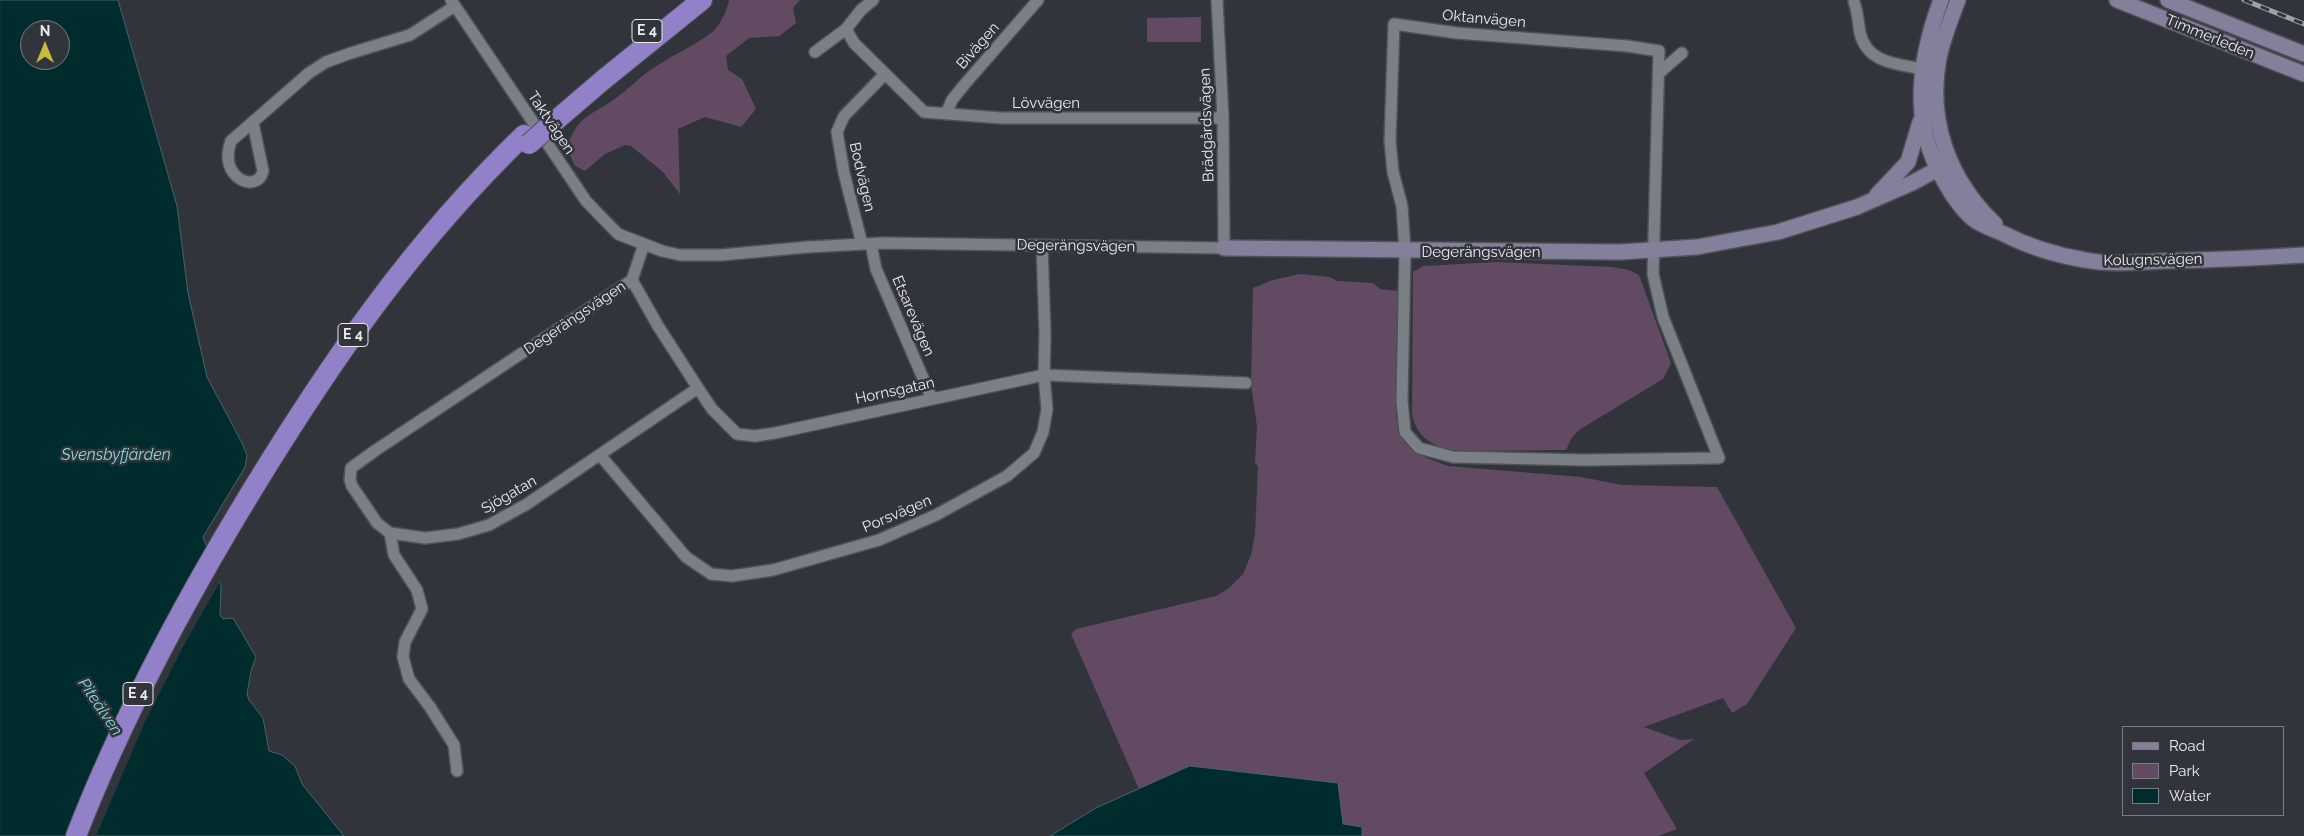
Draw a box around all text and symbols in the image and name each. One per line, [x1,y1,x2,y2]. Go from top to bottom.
street label: Oktanvägen [1441,6,1527,32]
street label: Timmerleden [2163,11,2257,63]
street label: Bivägen [953,19,1003,73]
north arrow [20,20,70,70]
road number: E 4 [632,20,662,42]
text: N [40,23,50,39]
street label: Brädgårdsvägen [1196,68,1218,182]
street label: Taktvägen [524,88,578,158]
street label: Lövvägen [1012,94,1080,112]
street label: Bodvägen [845,140,879,214]
street label: Degerängsvägen [1016,236,1136,256]
street label: Degerängsvägen [1422,243,1540,261]
street label: Kolugnsvägen [2103,250,2203,270]
street label: Etsarevägen [888,273,938,359]
street label: Degerängsvägen [521,277,629,359]
road number: E 4 [338,324,368,346]
street label: Hornsgatan [854,374,936,408]
water label: Svensbyfjärden [61,445,171,465]
street label: Sjögatan [478,472,540,518]
street label: Porsvägen [860,491,934,537]
water label: Piteälven [74,675,126,739]
road number: E 4 [123,682,153,706]
legend [2122,726,2284,816]
text: Road [2169,737,2205,755]
text: Park [2169,762,2200,780]
text: Water [2169,787,2211,805]

